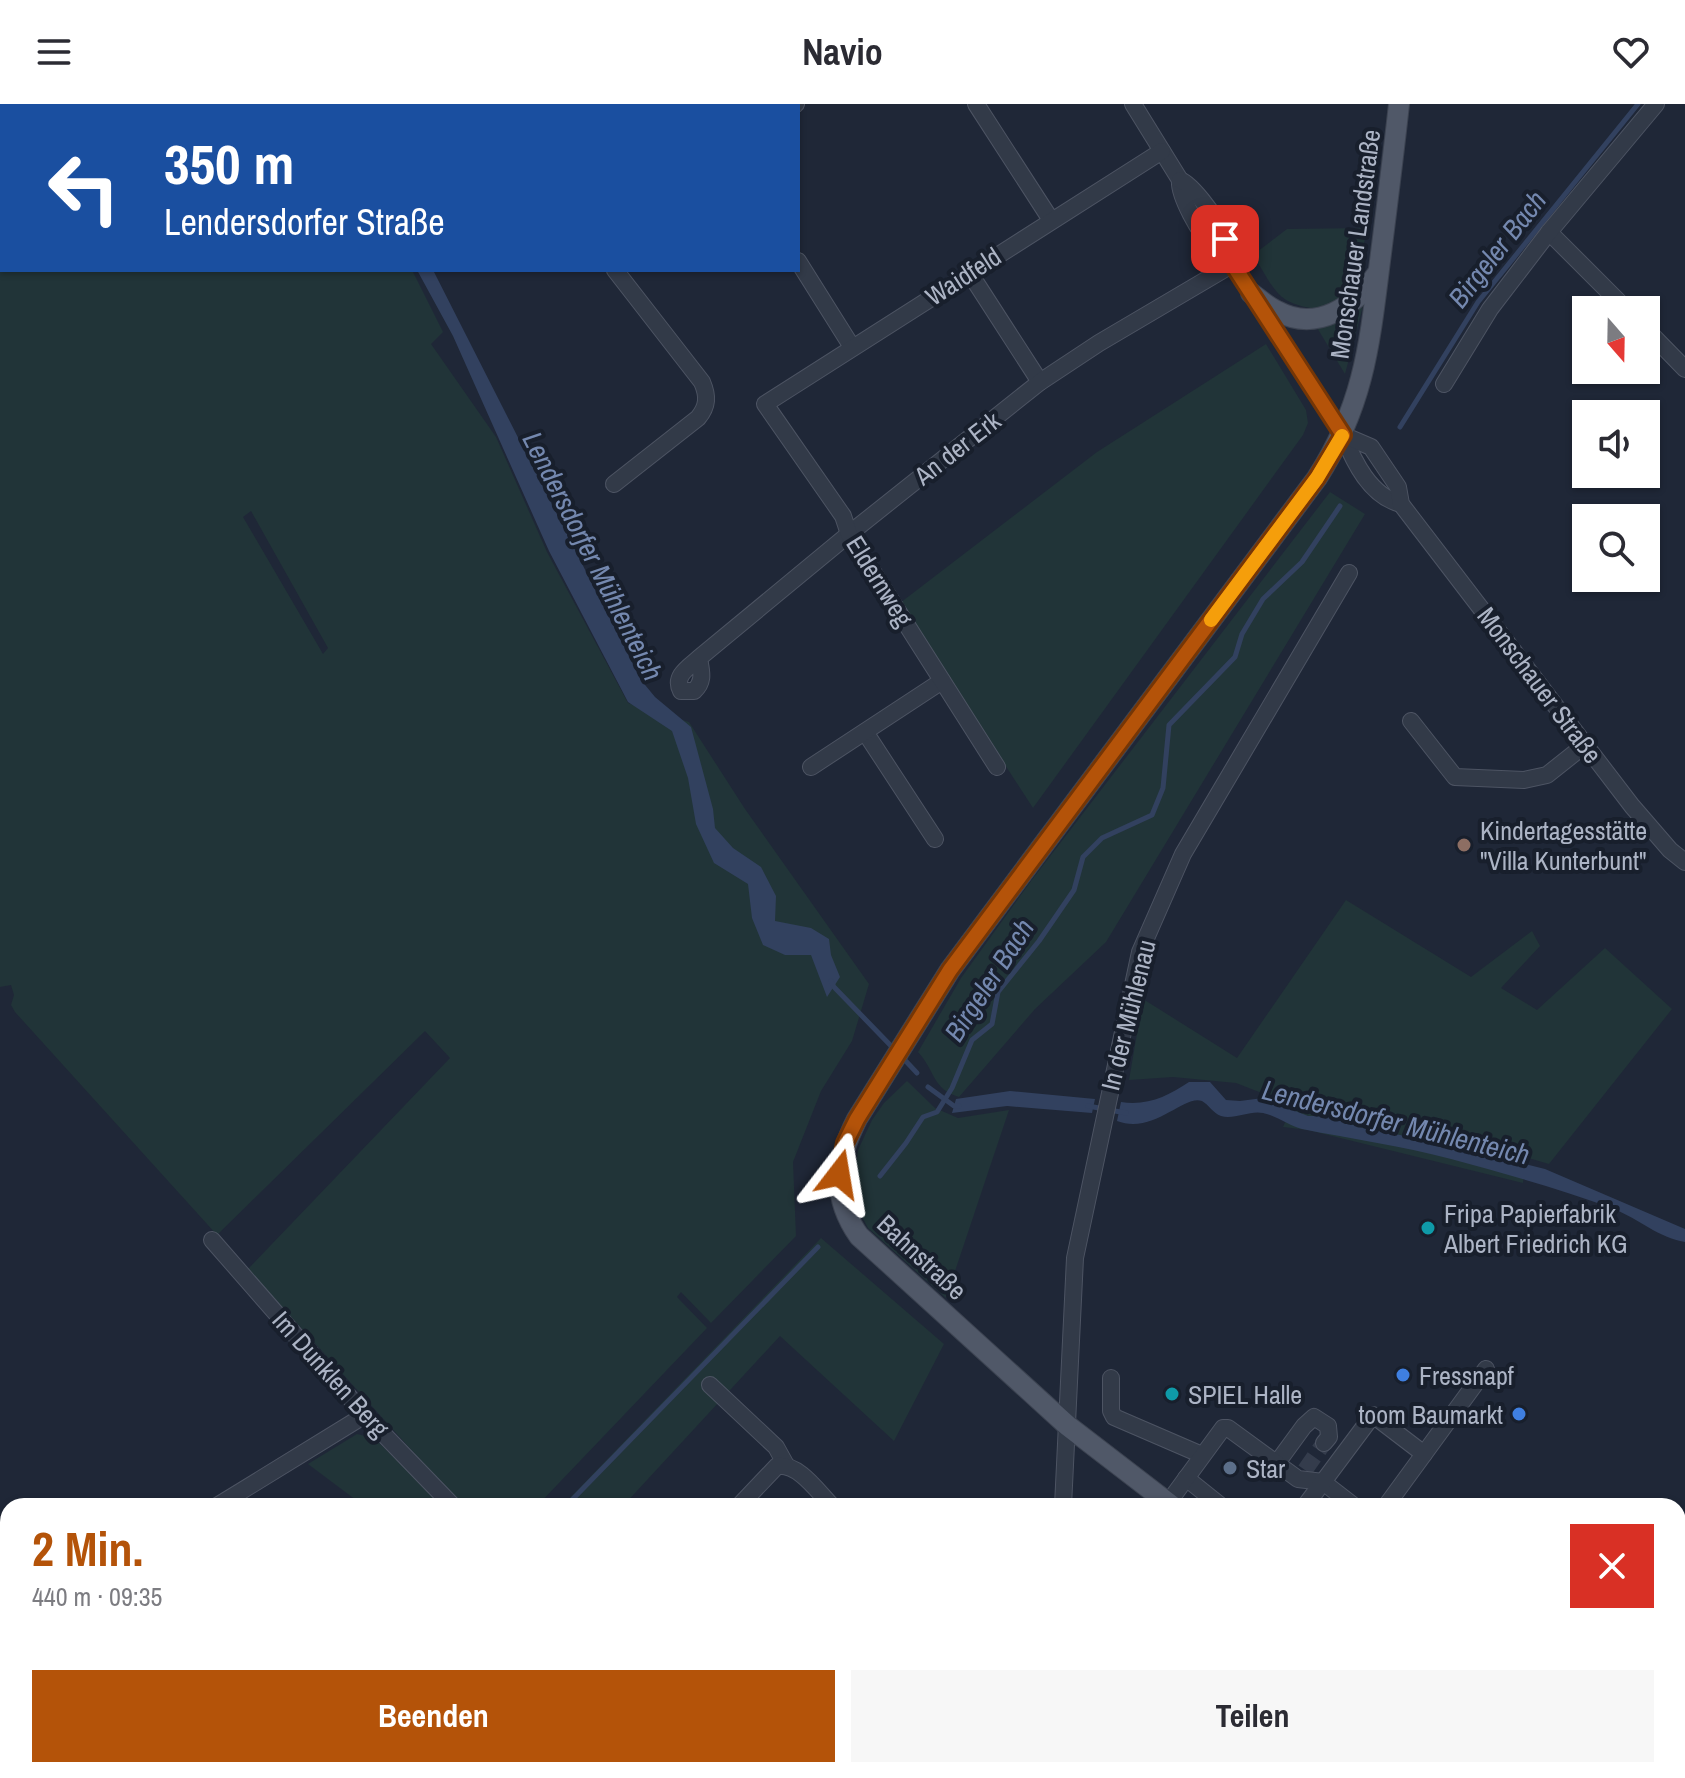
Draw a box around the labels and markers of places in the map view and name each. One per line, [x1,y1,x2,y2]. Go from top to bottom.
pin [1191,205,1259,273]
place label: Kindertagesstätte "Villa Kunterbunt" [1480,813,1647,878]
marker: Kindertagesstätte "Villa Kunterbunt" [1455,836,1473,854]
place label: Fripa Papierfabrik Albert Friedrich KG [1443,1196,1628,1261]
marker: Fripa Papierfabrik Albert Friedrich KG [1419,1219,1437,1237]
place label: Fressnapf [1419,1358,1514,1393]
marker: Fressnapf [1394,1366,1412,1384]
place label: SPIEL Halle [1188,1377,1302,1412]
marker: SPIEL Halle [1163,1385,1181,1403]
place label: toom Baumarkt [1358,1397,1503,1432]
marker: toom Baumarkt [1510,1405,1528,1423]
place label: Star [1246,1451,1285,1486]
marker: Star [1221,1459,1239,1477]

